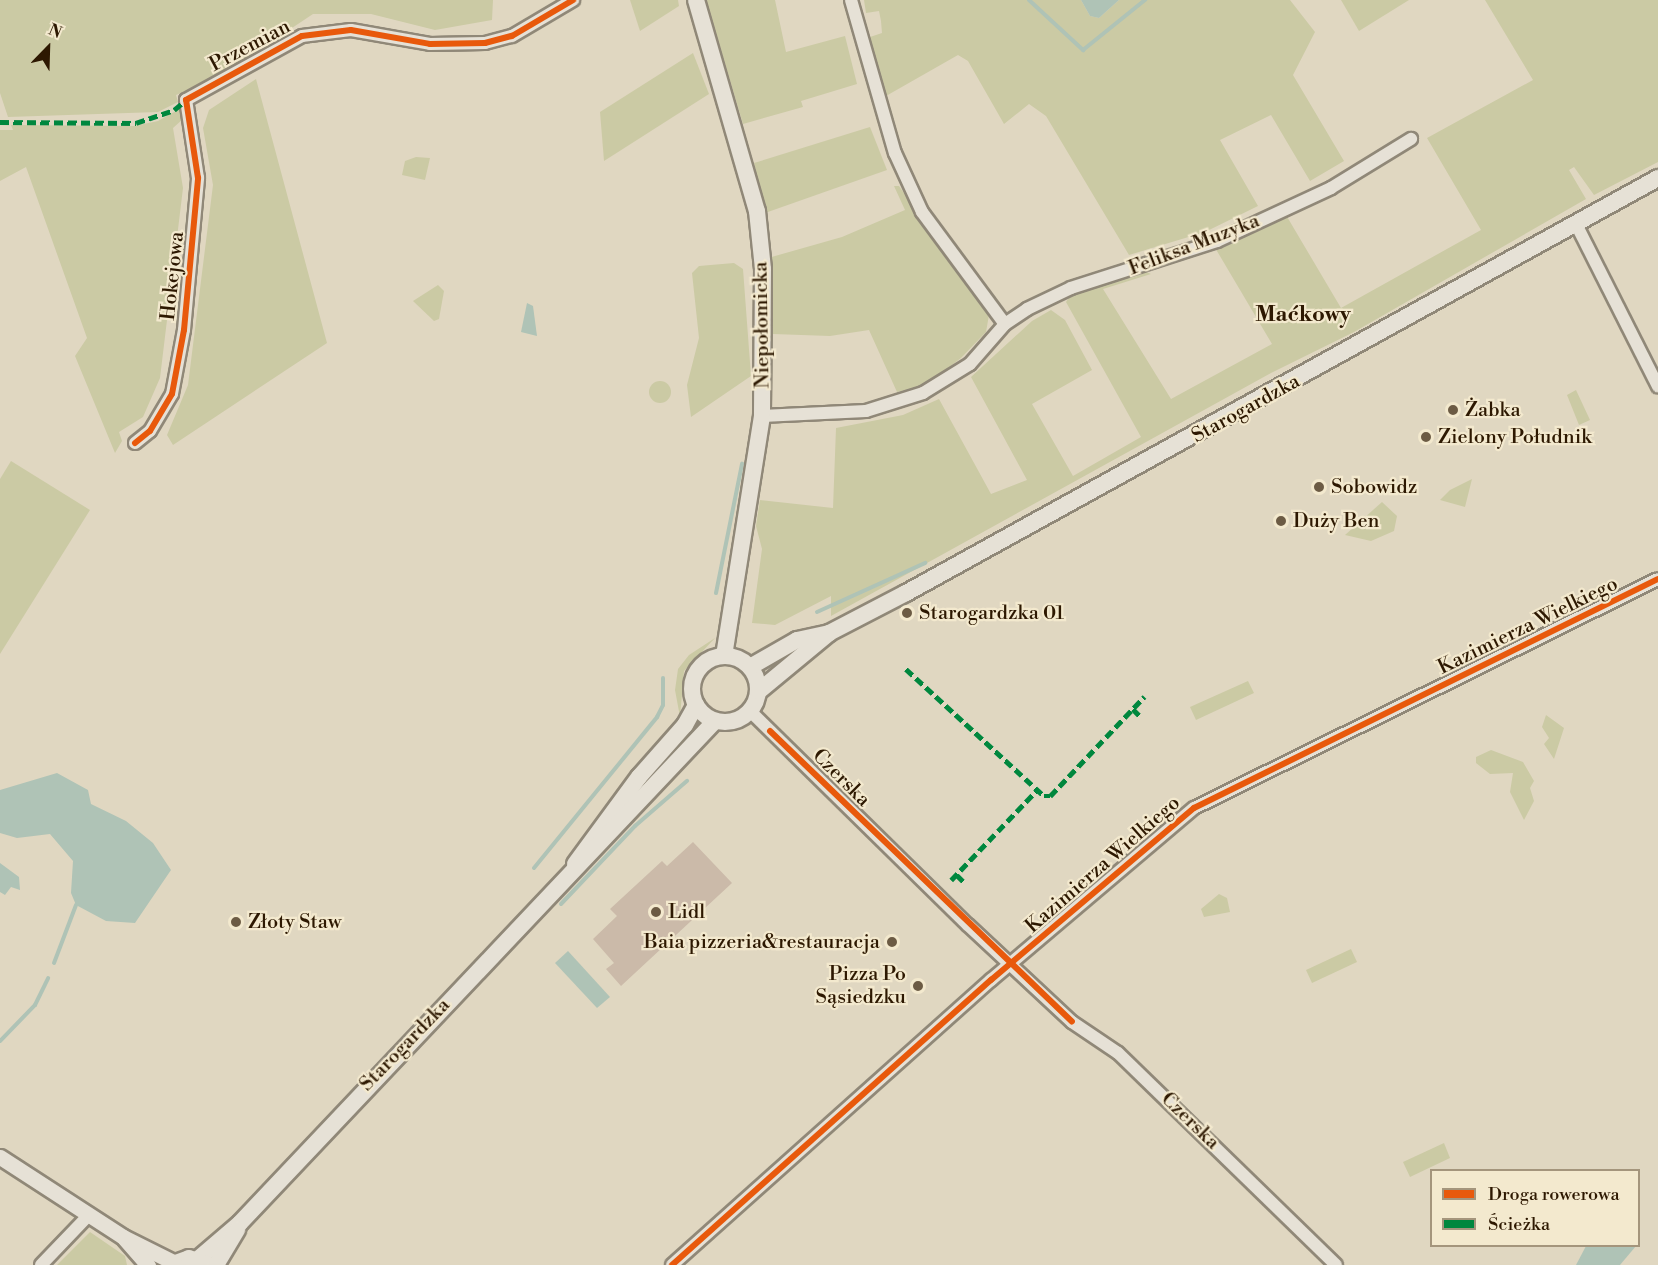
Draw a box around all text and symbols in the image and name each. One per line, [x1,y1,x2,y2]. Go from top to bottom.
street label: Przemian [205,15,295,77]
north arrow [18,18,78,78]
text: N [45,20,65,43]
street label: Feliksa Muzyka [1125,209,1263,281]
street label: Hokejowa [156,230,190,322]
street label: Niepołomicka [749,261,775,389]
district label: Maćkowy [1255,302,1351,328]
street label: Starogardzka [1188,369,1304,449]
place label: Żabka [1465,398,1521,422]
marker: Żabka [1446,403,1460,417]
place label: Zielony Południk [1438,425,1592,449]
marker: Zielony Południk [1419,430,1433,444]
place label: Sobowidz [1331,475,1417,499]
marker: Sobowidz [1312,480,1326,494]
place label: Duży Ben [1293,509,1379,533]
marker: Duży Ben [1274,514,1288,528]
street label: Kazimierza Wielkiego [1434,572,1622,680]
place label: Starogardzka 01 [919,601,1064,625]
marker: Starogardzka 01 [900,606,914,620]
street label: Czerska [807,744,875,812]
street label: Kazimierza Wielkiego [1021,791,1185,939]
place label: Lidl [668,900,705,924]
marker: Lidl [649,905,663,919]
place label: Złoty Staw [248,910,342,934]
marker: Złoty Staw [229,915,243,929]
place label: Baia pizzeria&restauracja [644,930,880,954]
marker: Baia pizzeria&restauracja [885,935,899,949]
place label: Pizza Po Sąsiedzku [816,963,906,1010]
marker: Pizza Po Sąsiedzku [911,979,925,993]
street label: Starogardzka [355,994,455,1096]
street label: Czerska [1156,1087,1224,1155]
legend [1430,1169,1640,1247]
text: Droga rowerowa [1488,1183,1620,1206]
text: Ścieżka [1488,1213,1550,1236]

